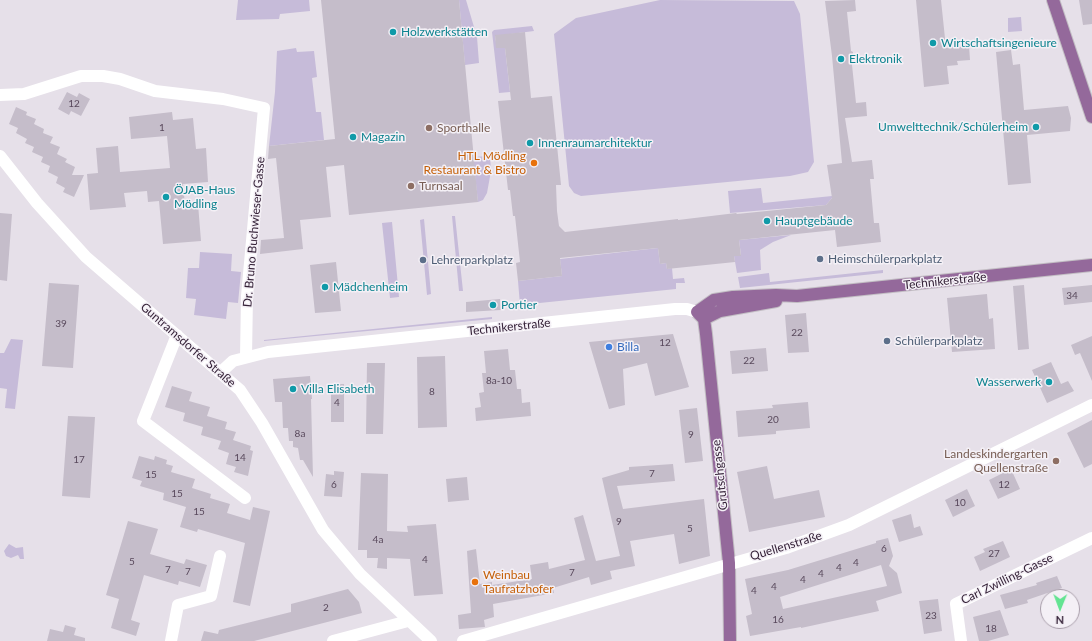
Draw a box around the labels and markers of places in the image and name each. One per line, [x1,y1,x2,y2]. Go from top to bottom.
place label: Holzwerkstätten [401,25,488,39]
marker: Holzwerkstätten [388,27,398,37]
place label: Wirtschaftsingenieure [941,36,1057,50]
marker: Wirtschaftsingenieure [928,38,938,48]
place label: Elektronik [849,52,902,66]
marker: Elektronik [836,54,846,64]
place label: Umwelttechnik/Schülerheim [878,120,1028,134]
place label: Sporthalle [437,121,490,135]
marker: Umwelttechnik/Schülerheim [1031,122,1041,132]
marker: Sporthalle [424,123,434,133]
place label: Magazin [361,130,405,144]
marker: Magazin [348,132,358,142]
place label: Innenraumarchitektur [538,136,652,150]
marker: Innenraumarchitektur [525,138,535,148]
place label: HTL Mödling Restaurant & Bistro [424,149,526,177]
marker: HTL Mödling Restaurant & Bistro [529,158,539,168]
place label: Turnsaal [419,179,463,193]
marker: Turnsaal [406,181,416,191]
place label: ÖJAB-Haus Mödling [174,183,235,211]
marker: ÖJAB-Haus Mödling [161,192,171,202]
place label: Hauptgebäude [775,214,852,228]
marker: Hauptgebäude [762,216,772,226]
place label: Heimschülerparkplatz [828,252,942,266]
place label: Lehrerparkplatz [431,253,513,267]
marker: Heimschülerparkplatz [815,254,825,264]
marker: Lehrerparkplatz [418,255,428,265]
place label: Mädchenheim [333,280,408,294]
marker: Mädchenheim [320,282,330,292]
place label: Portier [501,298,537,312]
marker: Portier [488,300,498,310]
place label: Schülerparkplatz [895,334,982,348]
marker: Schülerparkplatz [882,336,892,346]
place label: Billa [617,340,639,354]
marker: Billa [604,342,614,352]
place label: Wasserwerk [976,375,1041,389]
marker: Wasserwerk [1044,377,1054,387]
place label: Villa Elisabeth [301,382,374,396]
marker: Villa Elisabeth [288,384,298,394]
place label: Landeskindergarten Quellenstraße [944,447,1048,475]
marker: Landeskindergarten Quellenstraße [1051,456,1061,466]
place label: Weinbau Taufratzhofer [483,568,554,596]
marker: Weinbau Taufratzhofer [470,577,480,587]

